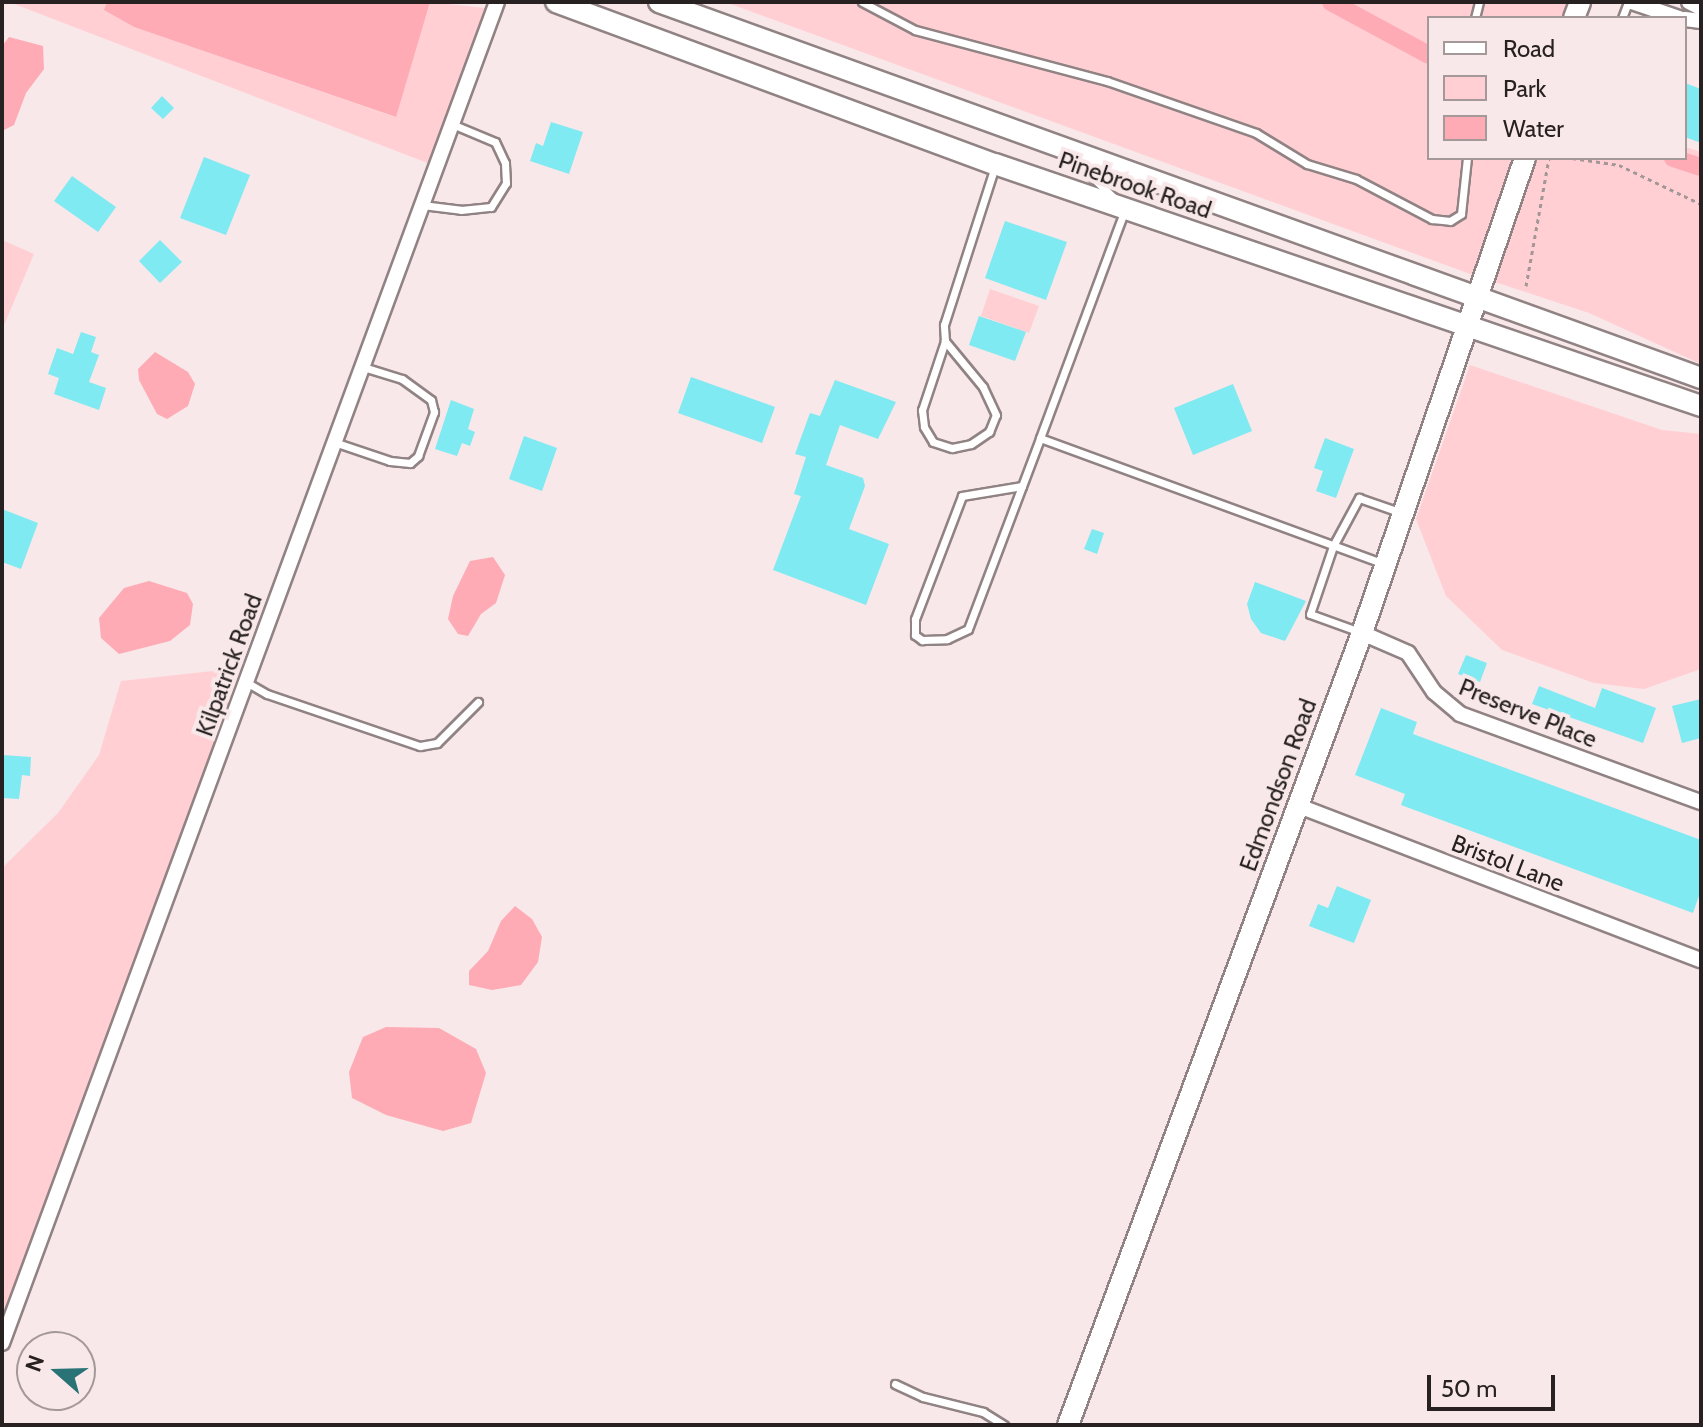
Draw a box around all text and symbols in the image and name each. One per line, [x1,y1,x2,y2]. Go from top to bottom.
legend [1427,16,1687,160]
text: Road [1503,34,1555,63]
text: Park [1503,74,1546,103]
text: Water [1503,114,1564,143]
street label: Pinebrook Road [1055,145,1215,225]
street label: Kilpatrick Road [190,590,268,740]
street label: Preserve Place [1455,672,1601,754]
street label: Edmondson Road [1233,695,1323,875]
street label: Bristol Lane [1448,828,1568,898]
north arrow [16,1331,96,1411]
text: N [20,1351,50,1375]
scale bar [1431,1359,1559,1409]
text: 50 m [1441,1374,1497,1403]

